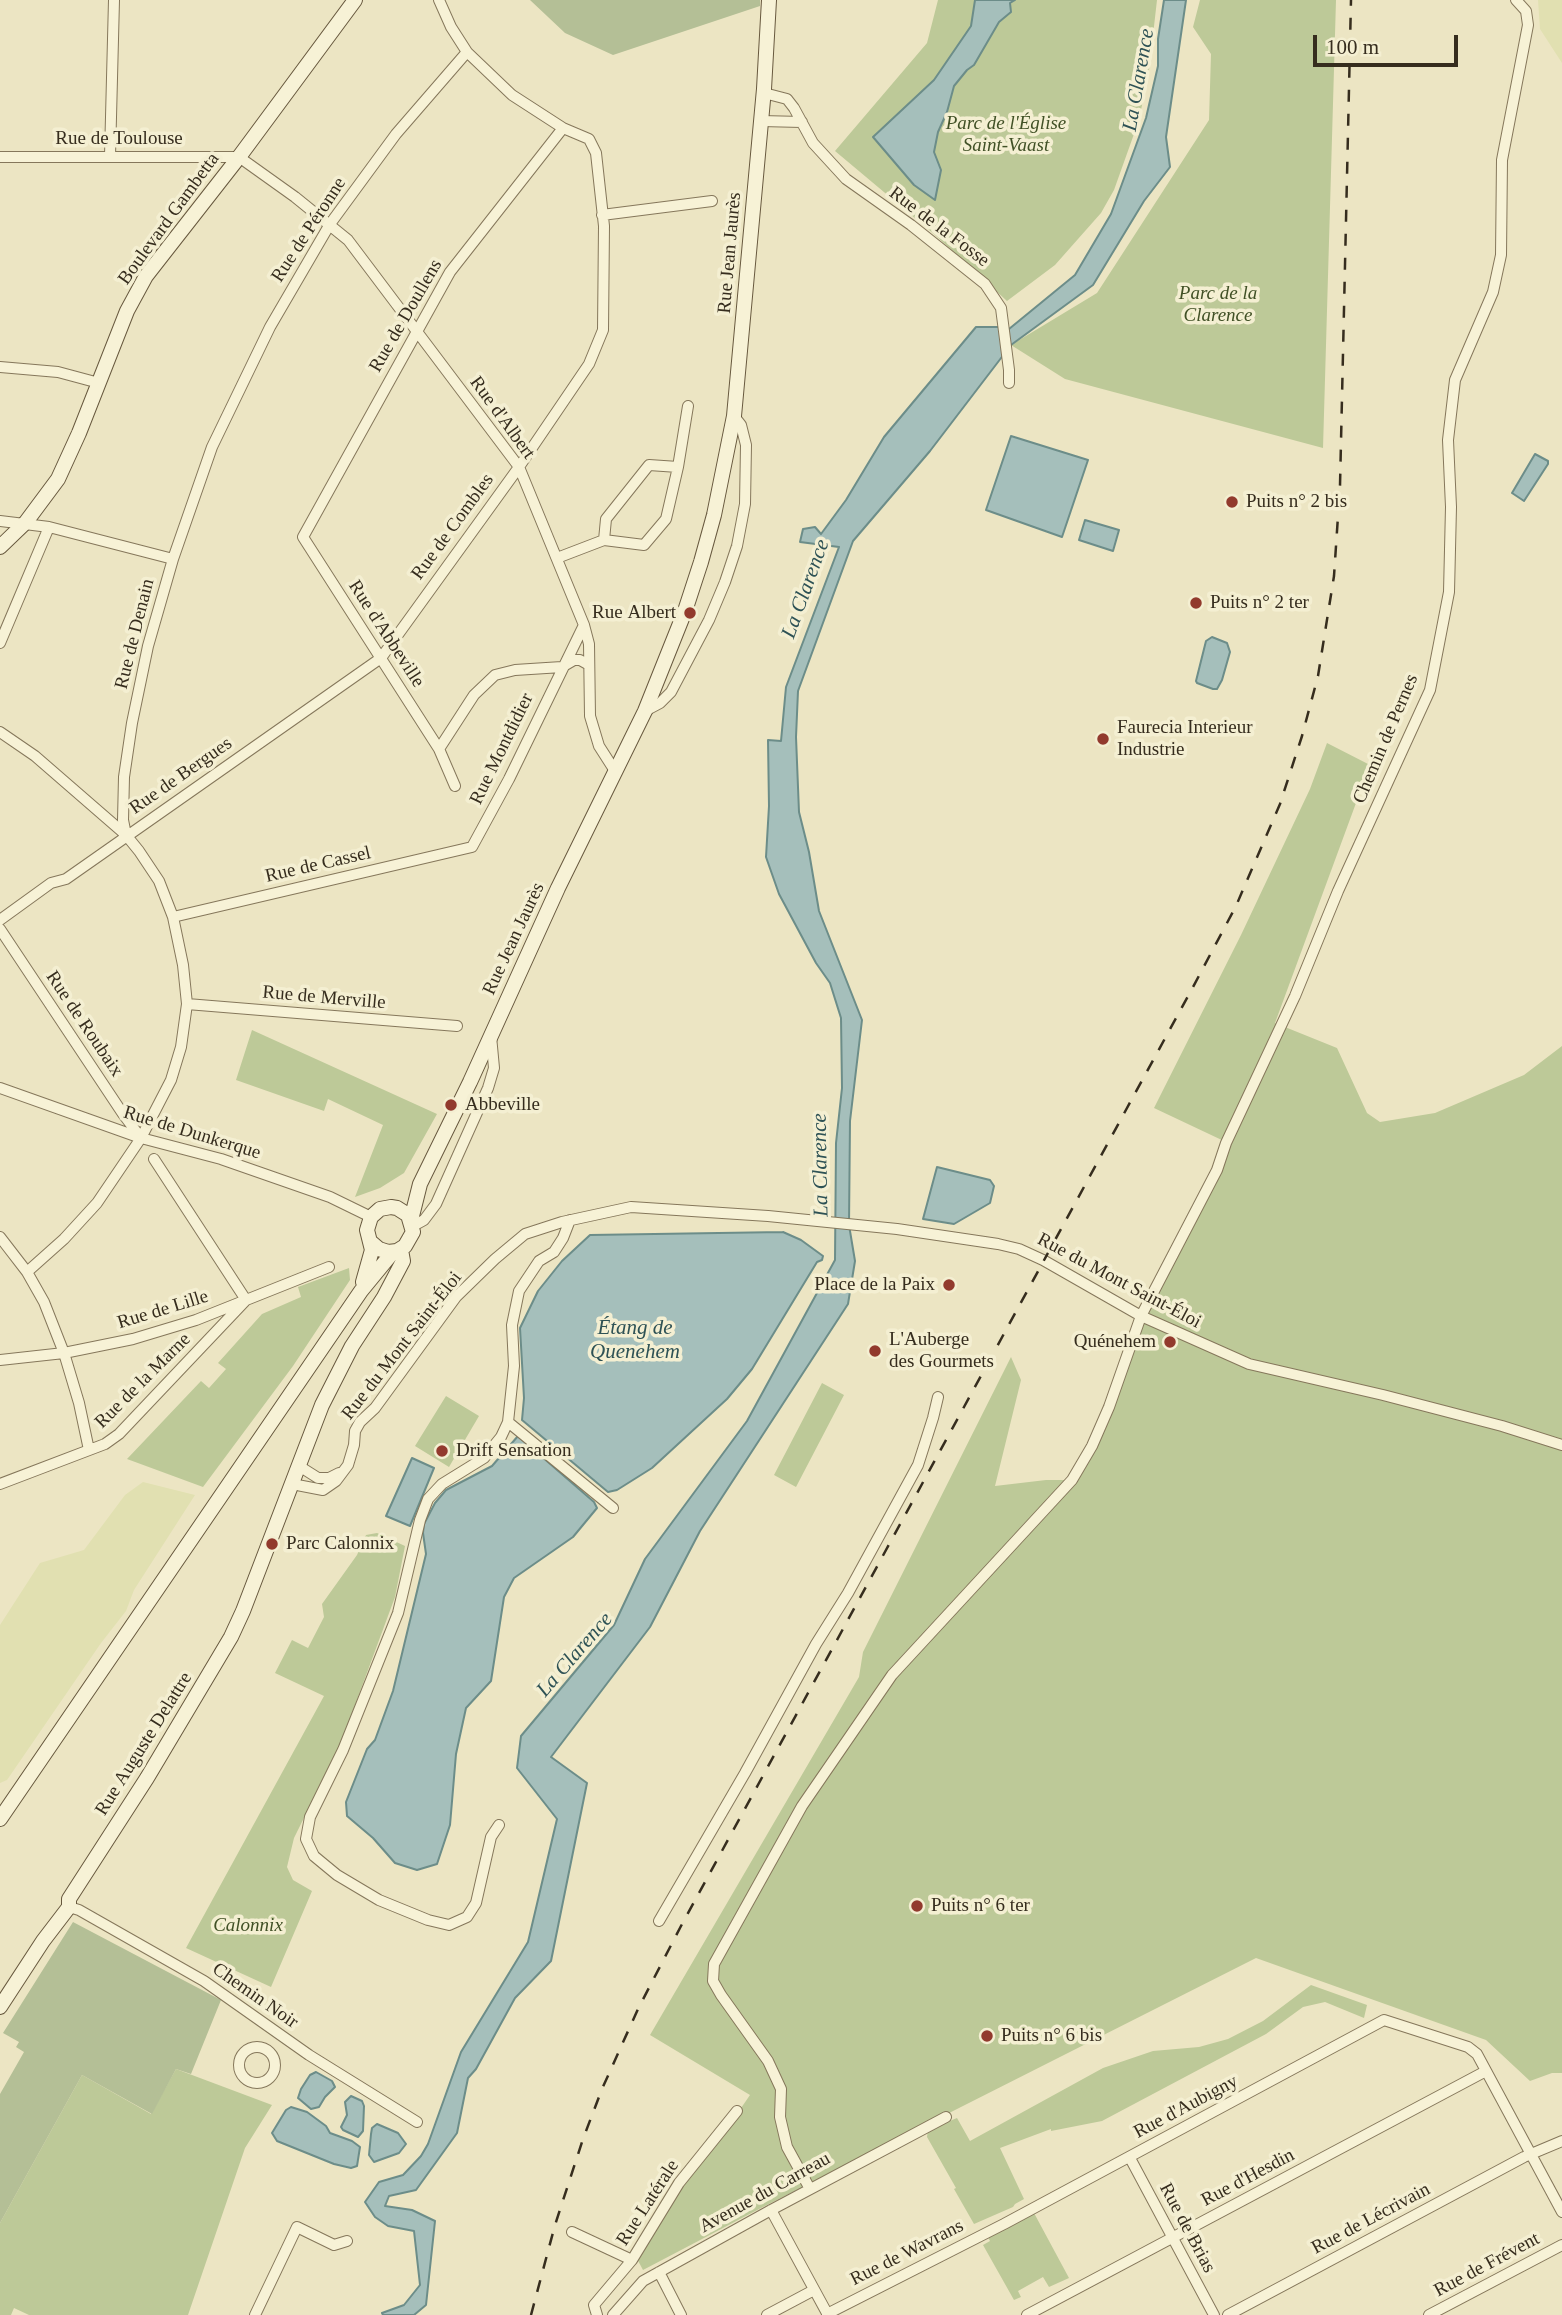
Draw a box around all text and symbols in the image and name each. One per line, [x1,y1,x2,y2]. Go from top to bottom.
scale bar [1317,21,1462,65]
water label: La Clarence [1118,27,1160,133]
text: 100 m [1326,35,1379,59]
park label: Parc de l'Église Saint-Vaast [946,113,1066,157]
street label: Rue de Toulouse [55,128,183,150]
street label: Boulevard Gambetta [113,148,225,290]
street label: Rue de Péronne [267,173,351,287]
street label: Rue de la Fosse [884,182,994,272]
street label: Rue Jean Jaurès [713,192,747,314]
street label: Rue de Doullens [364,255,448,377]
park label: Parc de la Clarence [1179,283,1257,327]
street label: Rue d'Albert [464,372,540,464]
street label: Rue de Combles [407,469,499,585]
place label: Puits n° 2 bis [1246,491,1347,513]
marker: Puits n° 2 bis [1224,494,1240,510]
water label: La Clarence [776,536,836,642]
street label: Rue de Denain [110,576,160,692]
street label: Rue d'Abbeville [343,576,429,692]
place label: Puits n° 2 ter [1210,592,1309,614]
marker: Puits n° 2 ter [1188,595,1204,611]
place label: Rue Albert [592,602,676,624]
marker: Rue Albert [682,605,698,621]
street label: Chemin de Pernes [1348,671,1424,807]
street label: Rue Montdidier [465,690,539,808]
place label: Faurecia Interieur Industrie [1117,717,1253,761]
marker: Faurecia Interieur Industrie [1095,731,1111,747]
street label: Rue de Bergues [125,732,237,820]
street label: Rue de Cassel [263,842,373,888]
street label: Rue Jean Jaurès [478,879,550,999]
street label: Rue de Roubaix [40,967,128,1081]
street label: Rue de Merville [262,981,386,1015]
place label: Abbeville [465,1094,540,1116]
marker: Abbeville [443,1097,459,1113]
street label: Rue de Dunkerque [121,1101,263,1165]
water label: La Clarence [807,1113,835,1217]
street label: Rue du Mont Saint-Éloi [1033,1228,1205,1334]
street label: Rue du Mont Saint-Éloi [337,1267,467,1425]
place label: Place de la Paix [814,1274,935,1296]
marker: Place de la Paix [941,1277,957,1293]
street label: Rue de Lille [115,1285,211,1335]
water label: Étang de Quenehem [590,1315,680,1365]
street label: Rue de la Marne [90,1328,196,1434]
place label: L'Auberge des Gourmets [889,1329,994,1373]
place label: Quénehem [1074,1331,1156,1353]
marker: Quénehem [1162,1334,1178,1350]
marker: L'Auberge des Gourmets [867,1343,883,1359]
place label: Drift Sensation [456,1440,572,1462]
marker: Drift Sensation [434,1443,450,1459]
place label: Parc Calonnix [286,1533,394,1555]
marker: Parc Calonnix [264,1536,280,1552]
water label: La Clarence [531,1608,619,1702]
street label: Rue Auguste Delattre [91,1668,197,1820]
place label: Puits n° 6 ter [931,1895,1030,1917]
marker: Puits n° 6 ter [909,1898,925,1914]
park label: Calonnix [213,1915,283,1937]
street label: Chemin Noir [208,1958,302,2034]
place label: Puits n° 6 bis [1001,2025,1102,2047]
marker: Puits n° 6 bis [979,2028,995,2044]
street label: Rue d'Aubigny [1130,2070,1242,2144]
street label: Rue d'Hesdin [1198,2144,1298,2212]
street label: Avenue du Carreau [695,2148,835,2238]
street label: Rue Latérale [612,2156,684,2250]
street label: Rue de Lécrivain [1308,2178,1434,2260]
street label: Rue de Brias [1154,2179,1220,2277]
street label: Rue de Wavrans [847,2215,967,2291]
street label: Rue de Frévent [1430,2228,1544,2302]

